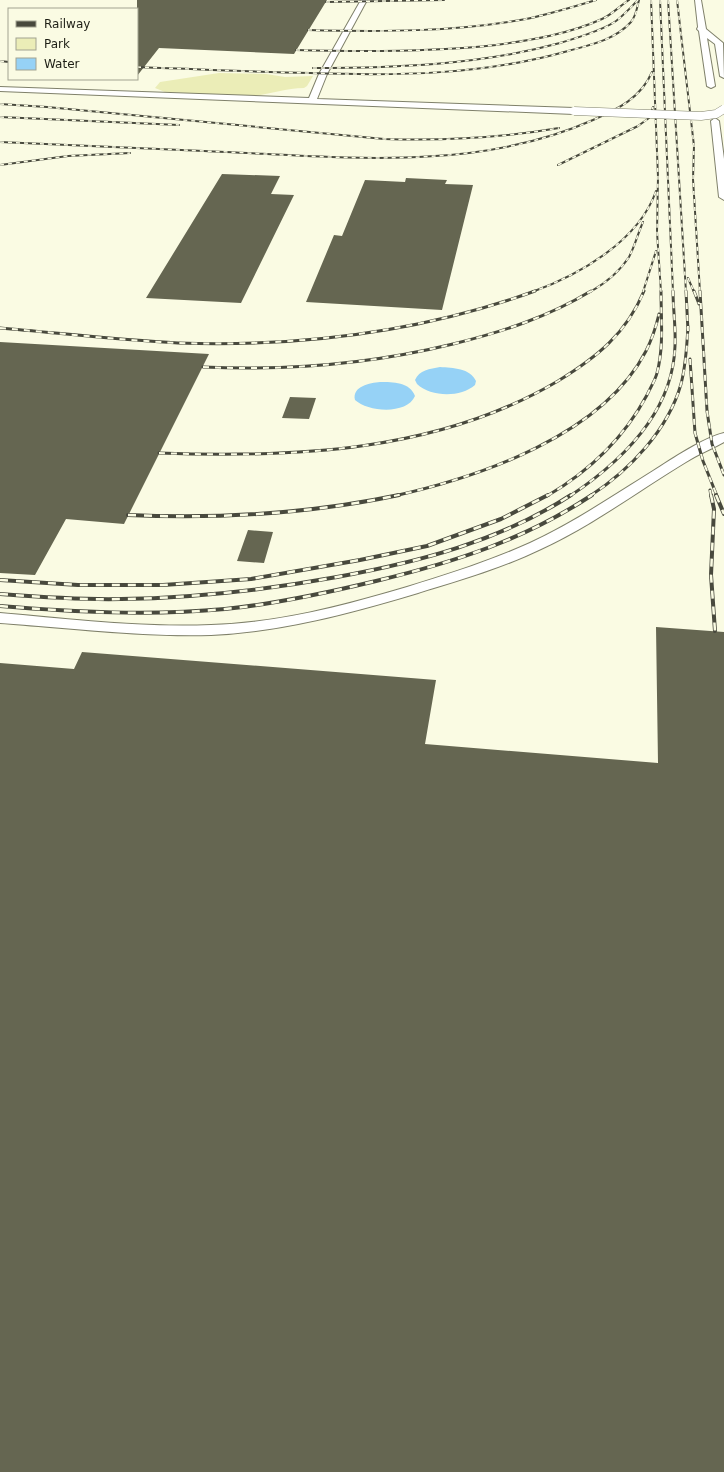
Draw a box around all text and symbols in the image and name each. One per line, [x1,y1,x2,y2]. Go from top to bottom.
legend [8,8,138,80]
text: Railway [44,17,90,31]
text: Park [44,37,70,51]
text: Water [44,57,80,71]

